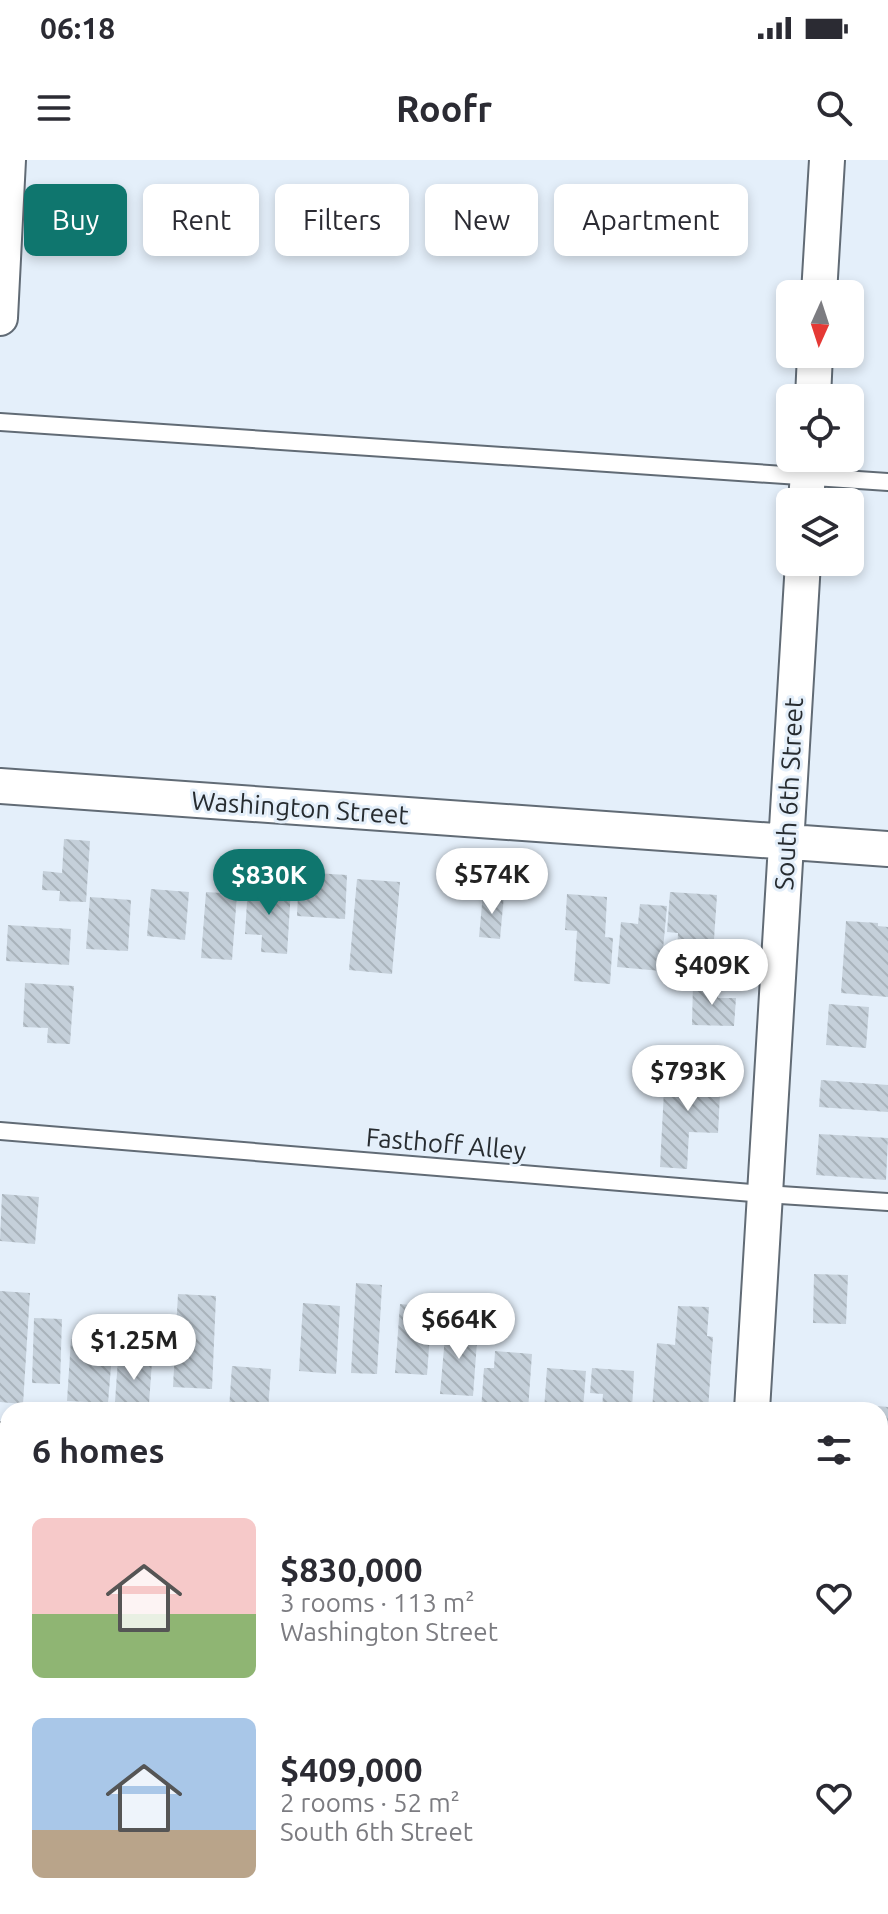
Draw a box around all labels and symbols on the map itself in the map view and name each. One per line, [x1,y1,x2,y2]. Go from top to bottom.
north arrow [776,280,864,368]
street label: South 6th Street [769,697,808,891]
street label: Washington Street [190,785,410,830]
pin: $574K [436,848,548,916]
pin: $830K [213,849,325,917]
pin: $409K [656,939,768,1007]
pin: $793K [632,1045,744,1113]
street label: Fasthoff Alley [365,1122,527,1165]
pin: $664K [403,1293,515,1361]
pin: $1.25M [69,1314,199,1382]

